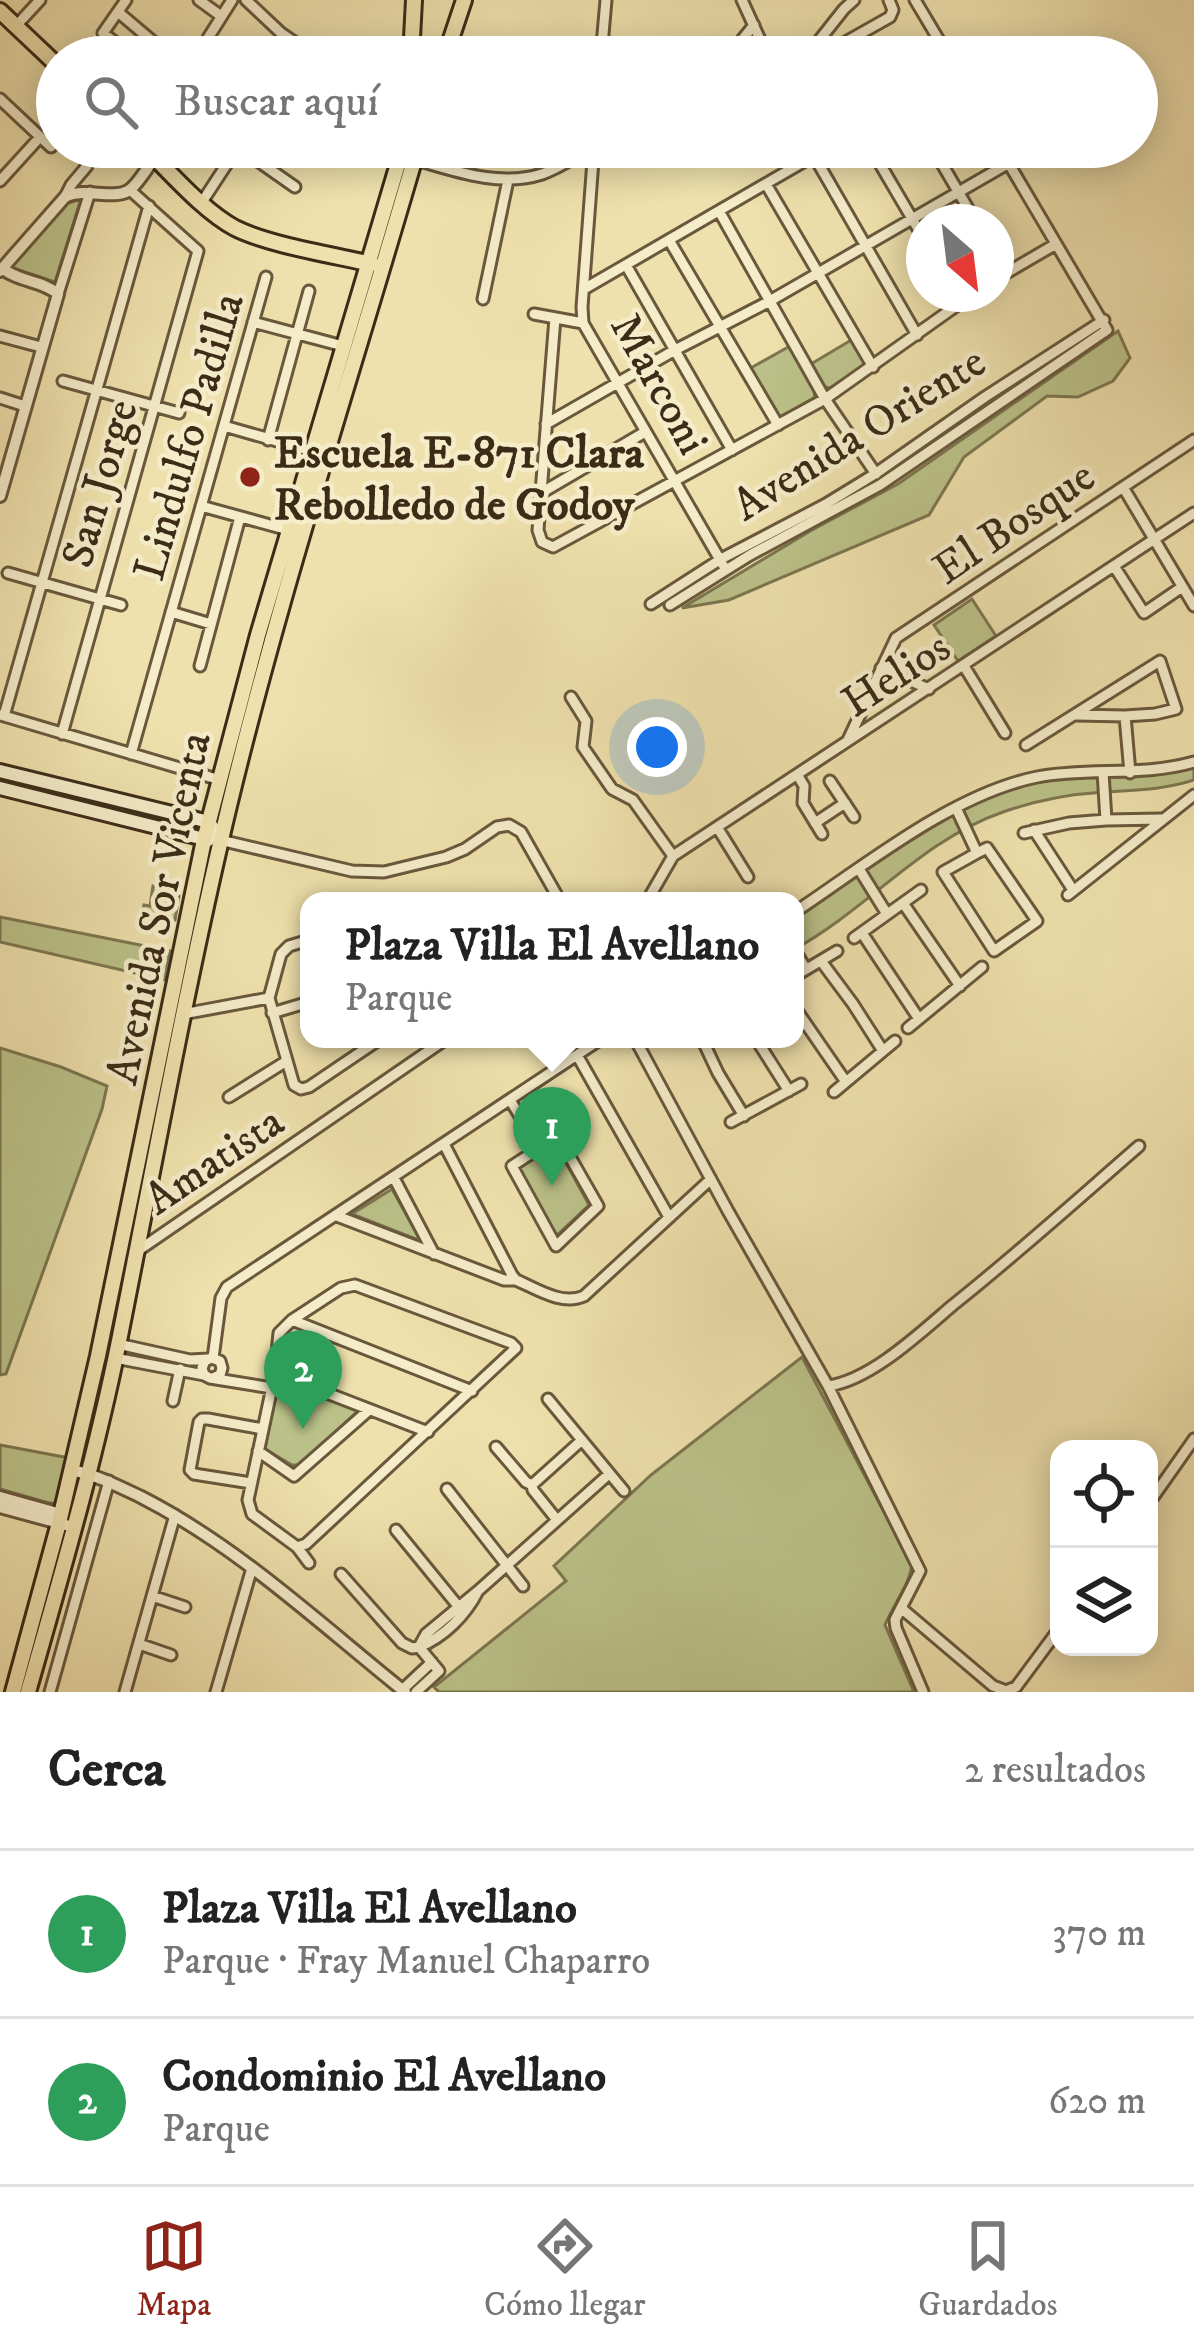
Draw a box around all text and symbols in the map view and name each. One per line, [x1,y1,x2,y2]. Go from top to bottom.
search box [36,36,1158,168]
icon: search [78,69,144,135]
text: Buscar aquí [174,74,379,130]
north arrow [906,204,1014,312]
street label: Lindulfo Padilla [122,287,258,587]
street label: Marconi [597,304,720,465]
street label: Avenida Oriente [723,335,996,534]
street label: San Jorge [50,393,151,574]
place label: Escuela E-871 Clara Rebolledo de Godoy [274,426,645,534]
street label: El Bosque [923,449,1106,598]
marker: Escuela E-871 Clara Rebolledo de Godoy [237,464,263,490]
street label: Helios [832,620,961,731]
your location [627,717,687,777]
street label: Avenida Sor Vicenta [95,727,225,1090]
popup [300,892,804,1048]
text: Plaza Villa El Avellano [345,918,759,974]
text: Parque [345,974,452,1023]
pin: 1 [513,1087,591,1186]
street label: Amatista [134,1095,295,1228]
pin: 2 [264,1330,342,1429]
map controls [1050,1440,1158,1656]
button: locate [1050,1440,1158,1548]
button: layers [1050,1548,1158,1656]
text: Cerca [48,1738,165,1802]
text: 2 resultados [964,1746,1146,1795]
text: Plaza Villa El Avellano [162,1881,577,1937]
text: 1 [80,1909,94,1958]
text: 370 m [1052,1909,1146,1958]
text: Parque · Fray Manuel Chaparro [162,1937,650,1986]
text: Condominio El Avellano [162,2049,606,2105]
text: 2 [77,2077,97,2126]
text: 620 m [1048,2077,1146,2126]
text: Parque [162,2105,270,2154]
tab: Mapa [136,2213,211,2326]
tab: Cómo llegar [484,2213,646,2326]
tab: Guardados [918,2213,1058,2326]

